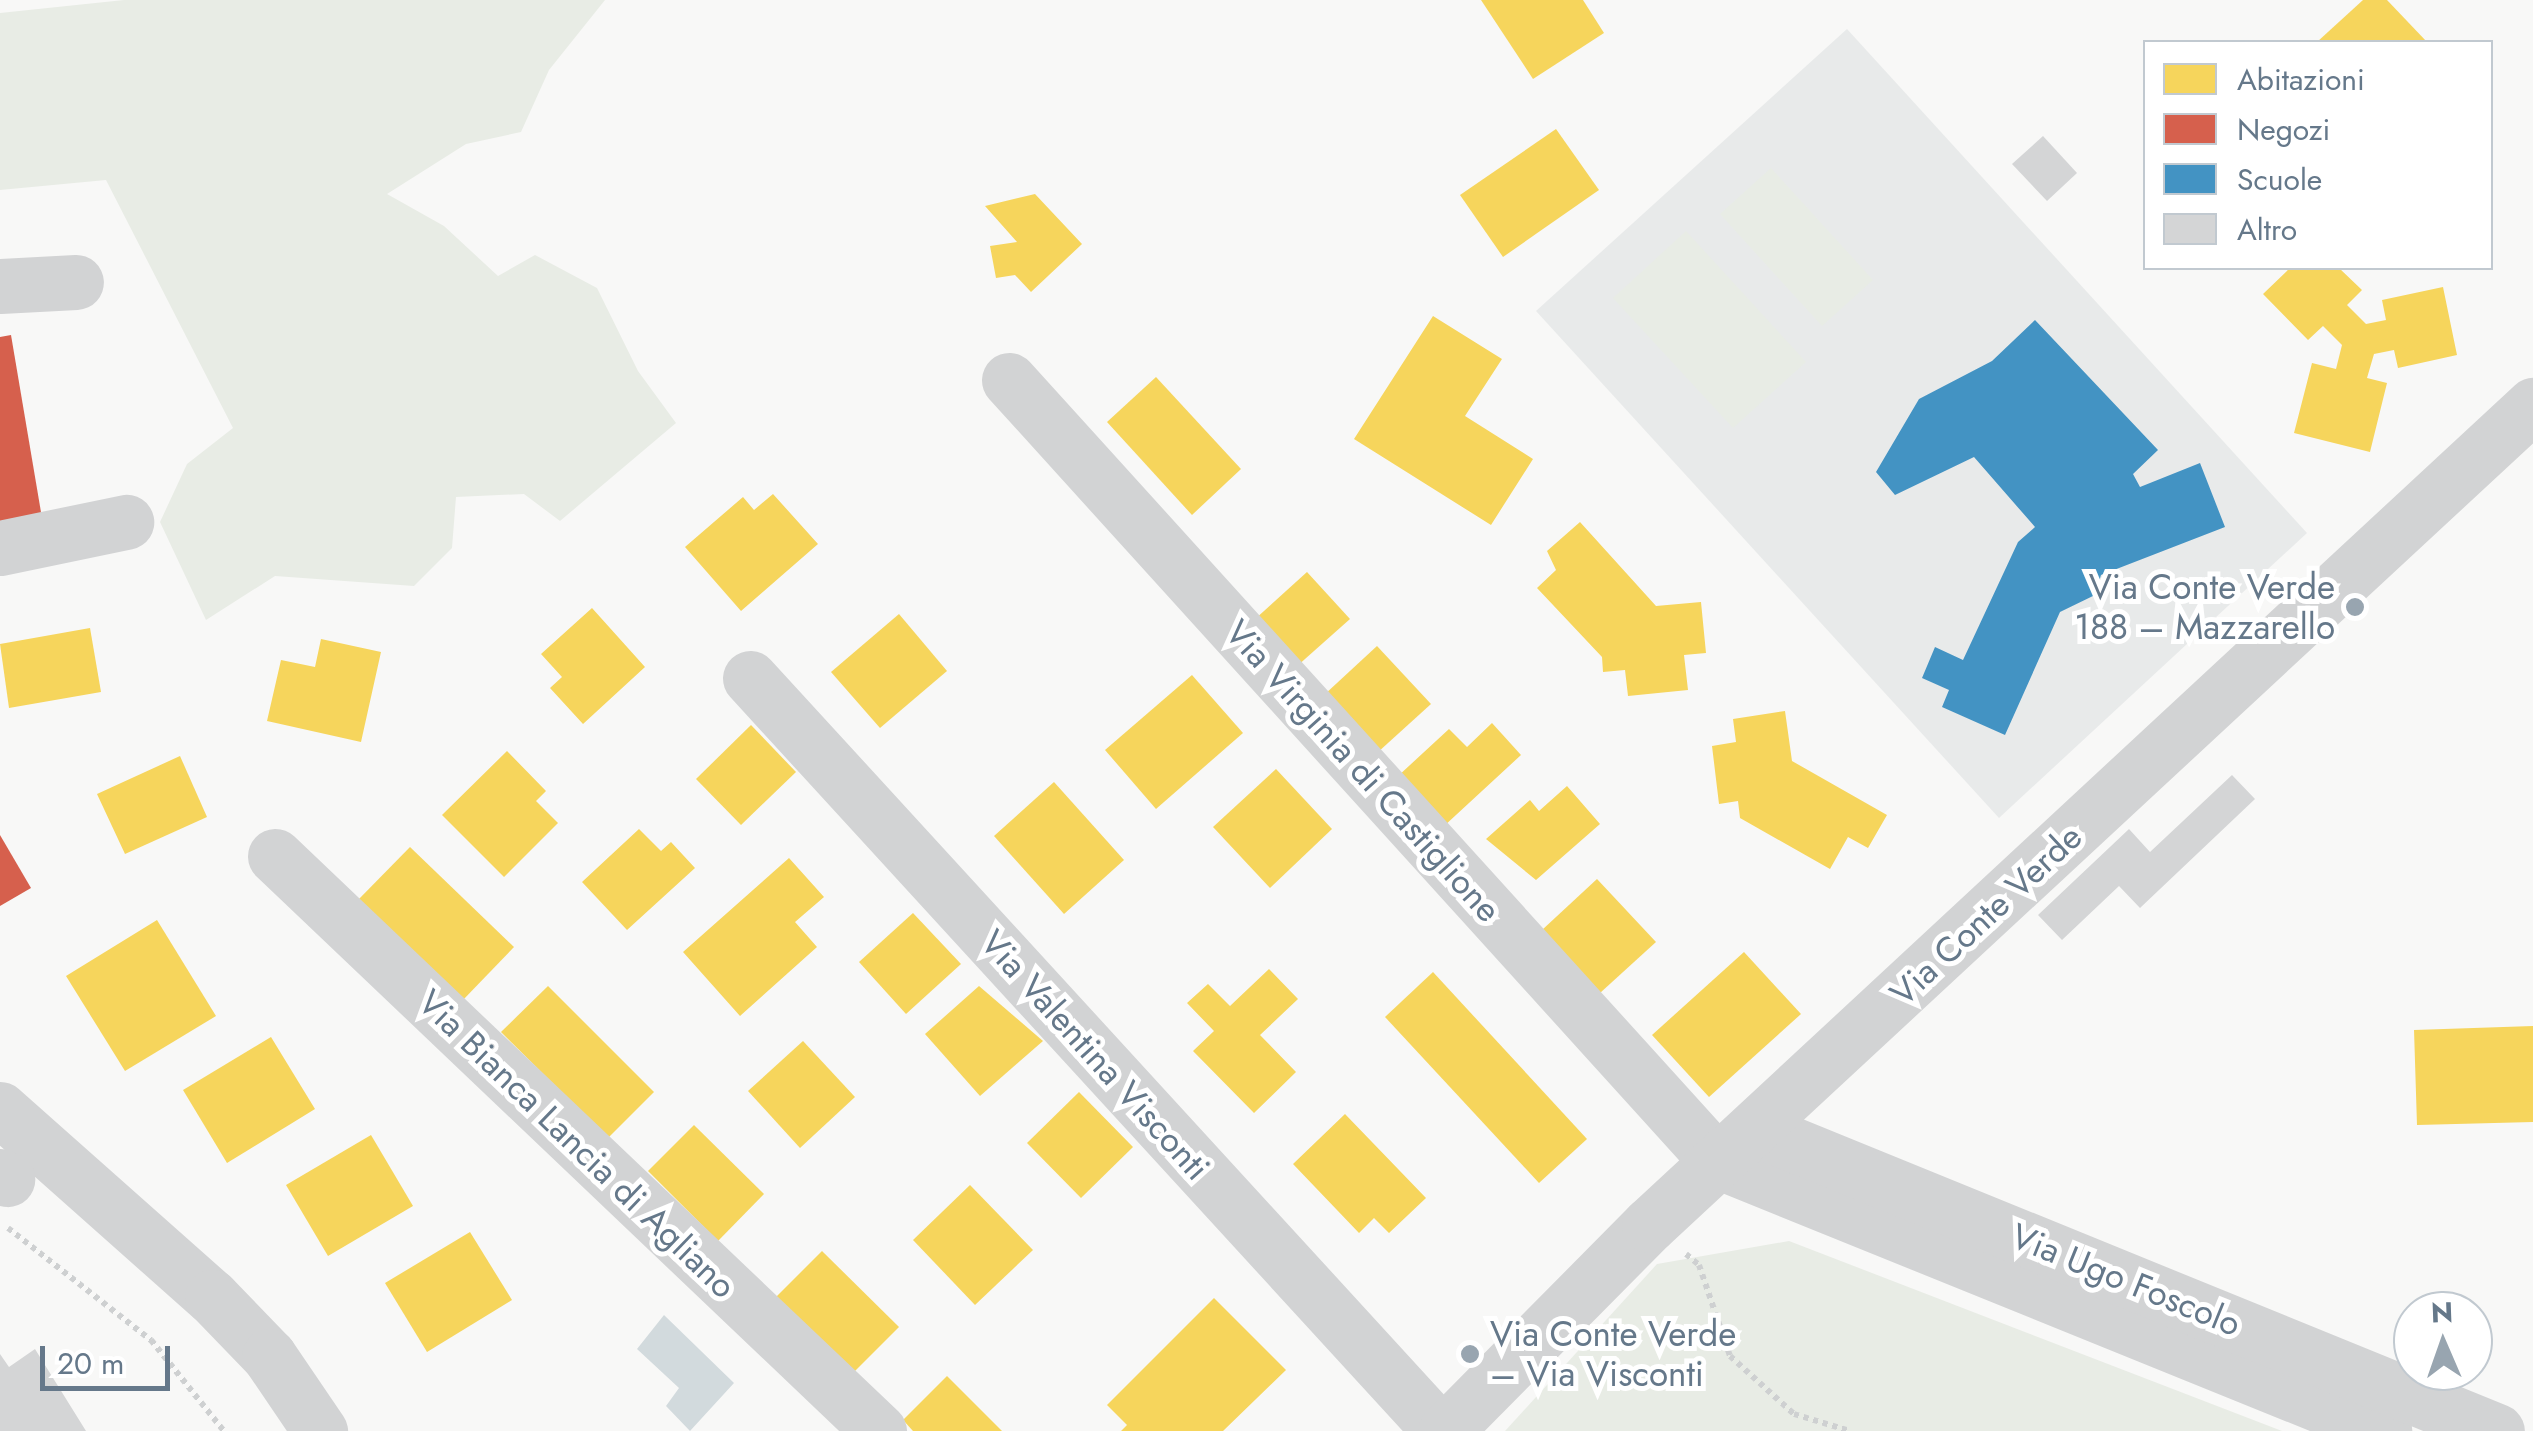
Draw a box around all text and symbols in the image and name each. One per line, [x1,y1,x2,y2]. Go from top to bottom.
legend [2143,40,2493,270]
text: Abitazioni [2237,58,2365,101]
text: Negozi [2237,108,2330,151]
text: Scuole [2237,158,2322,201]
text: Altro [2237,208,2297,251]
place label: Via Conte Verde 188 – Mazzarello [2074,566,2335,648]
marker: Via Conte Verde 188 – Mazzarello [2344,596,2366,618]
street label: Via Virginia di Castiglione [1216,611,1510,931]
street label: Via Conte Verde [1882,816,2090,1014]
street label: Via Valentina Visconti [972,921,1218,1189]
street label: Via Bianca Lancia di Agliano [409,981,745,1307]
street label: Via Ugo Foscolo [2005,1215,2247,1345]
north arrow [2393,1291,2493,1391]
text: N [2430,1292,2454,1333]
place label: Via Conte Verde – Via Visconti [1490,1313,1736,1395]
scale bar [45,1326,175,1388]
text: 20 m [57,1342,124,1385]
marker: Via Conte Verde – Via Visconti [1459,1343,1481,1365]

